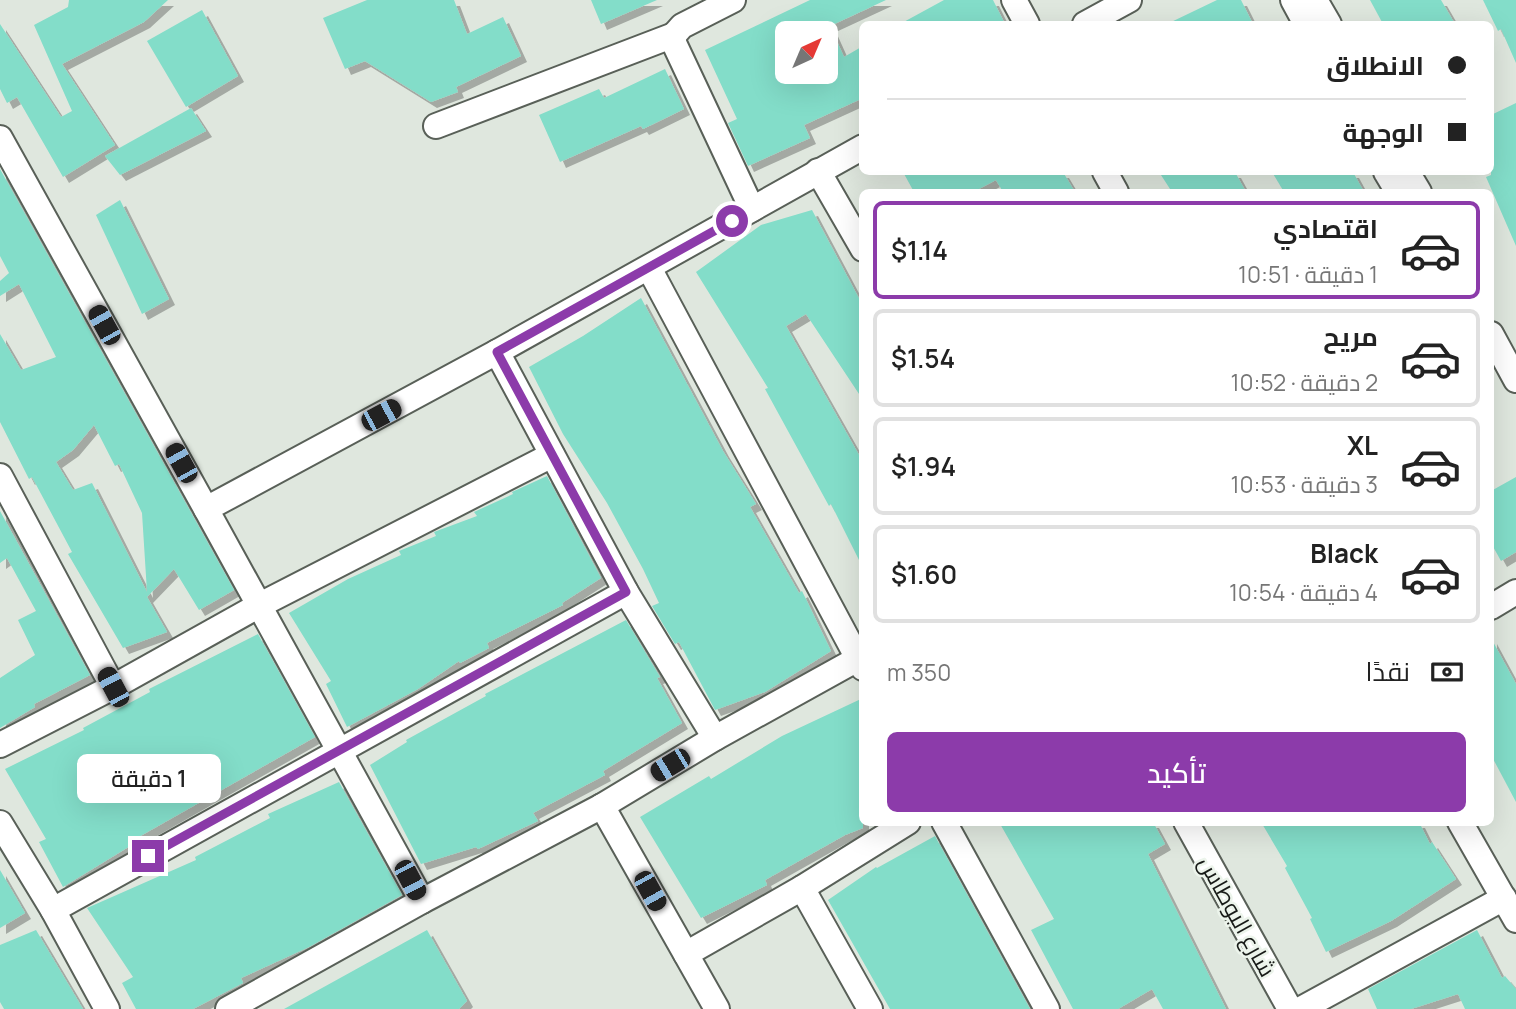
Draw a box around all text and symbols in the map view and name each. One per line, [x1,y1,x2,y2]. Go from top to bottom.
north arrow [775,21,838,84]
map controls [775,21,838,84]
text: الانطلاق [1326,47,1424,83]
text: الوجهة [1343,114,1424,150]
route start [716,205,748,237]
text: اقتصادي [1273,210,1378,246]
icon: car [1399,219,1462,282]
text: $1.14 [891,232,948,268]
text: 1 دقيقة · 10:51 [1238,258,1378,290]
car [85,302,124,348]
text: مريح [1323,318,1378,354]
icon: car [1399,327,1462,390]
text: $1.54 [891,340,955,376]
text: 2 دقيقة · 10:52 [1230,366,1378,398]
car [358,396,405,434]
text: XL [1347,427,1378,463]
icon: car [1399,435,1462,498]
car [162,440,201,486]
text: $1.94 [891,448,956,484]
text: 3 دقيقة · 10:53 [1231,468,1378,500]
text: Black [1310,535,1378,571]
icon: car [1399,543,1462,606]
text: $1.60 [891,556,957,592]
text: 4 دقيقة · 10:54 [1229,576,1378,608]
text: نقدًا [1366,653,1410,689]
icon: cash [1428,653,1466,691]
text: 350 m [887,656,951,688]
car [94,664,133,710]
button: تأكيد [887,732,1466,812]
car [647,745,694,785]
callout: 1 دقيقة [76,754,220,804]
text: 1 دقيقة [111,762,187,794]
route end [132,840,164,872]
street label: شارع البوطاس [1191,850,1284,983]
car [391,857,430,903]
car [631,868,670,914]

